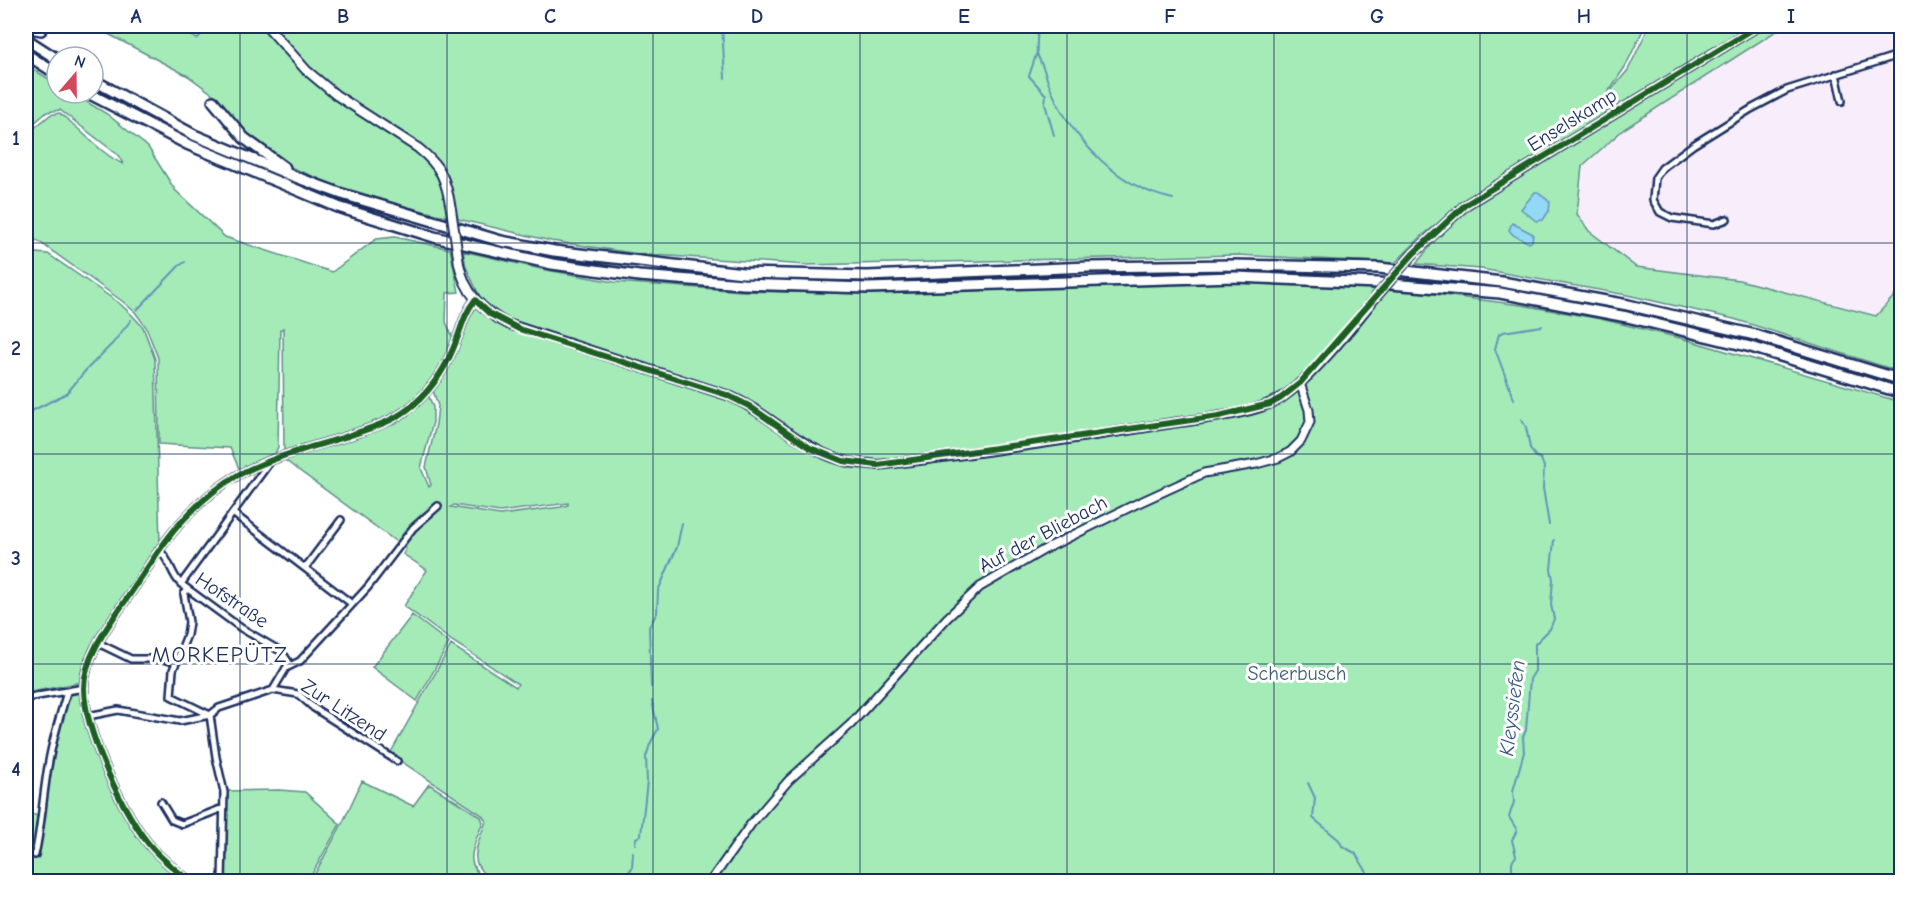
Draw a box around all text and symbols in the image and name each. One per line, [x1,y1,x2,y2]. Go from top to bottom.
text: A [130,5,142,28]
text: B [337,5,349,28]
text: C [544,5,556,28]
text: D [751,5,763,28]
text: E [958,5,970,28]
text: F [1164,5,1176,28]
text: G [1370,5,1384,28]
text: H [1577,5,1591,28]
text: I [1787,5,1795,28]
north arrow [45,45,105,105]
text: N [72,52,88,72]
street label: Enselskamp [1523,84,1621,156]
text: 1 [12,127,20,150]
text: 2 [11,337,21,360]
street label: Auf der Bliebach [975,490,1111,578]
text: 3 [11,547,21,570]
street label: Hofstraße [191,567,273,633]
district label: MORKEPÜTZ [152,642,288,668]
water label: Kleyssiefen [1494,659,1530,757]
park label: Scherbusch [1248,662,1346,685]
street label: Zur Litzend [297,674,391,746]
text: 4 [11,758,21,781]

